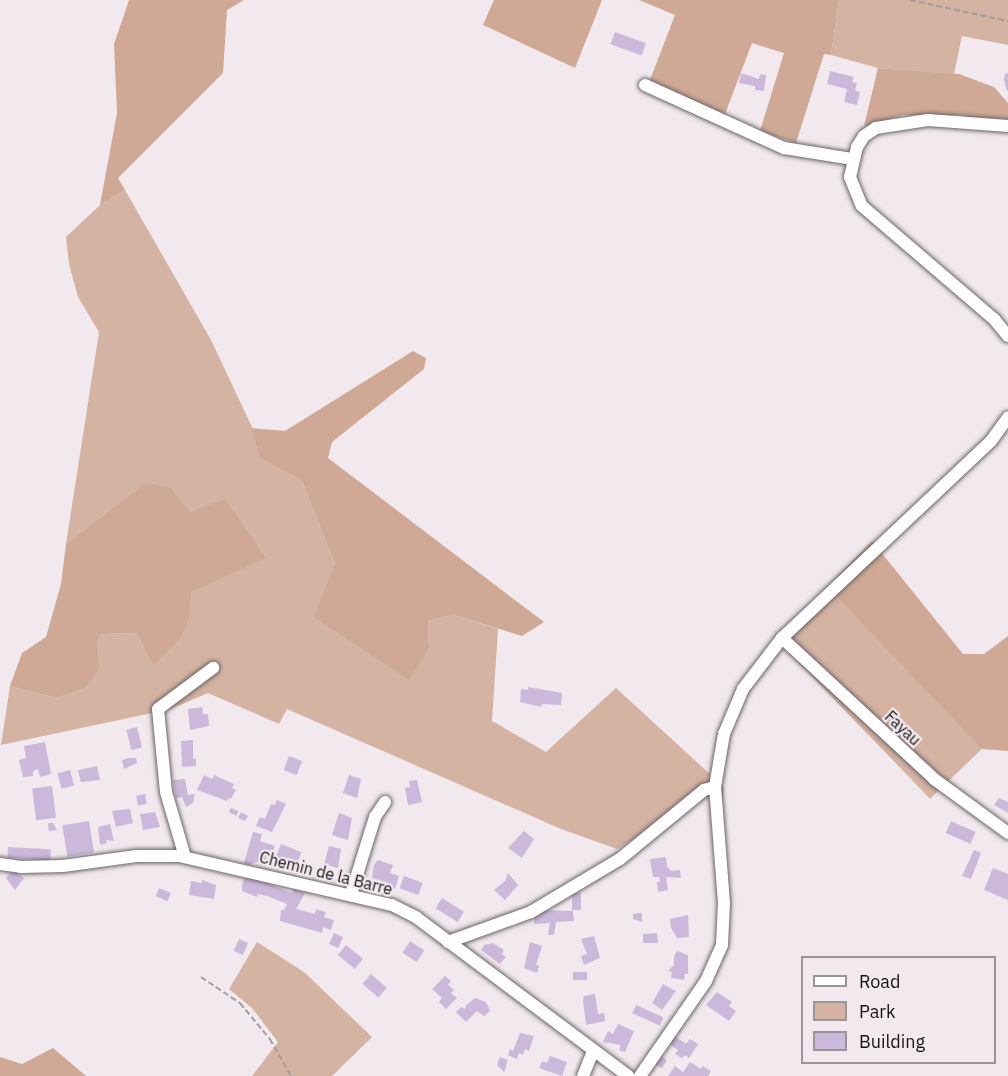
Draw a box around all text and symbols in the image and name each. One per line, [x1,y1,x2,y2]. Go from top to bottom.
street label: Fayau [881,707,925,749]
street label: Chemin de la Barre [257,847,395,899]
legend [801,956,996,1064]
text: Road [859,970,900,993]
text: Park [859,1000,895,1023]
text: Building [859,1030,925,1053]

